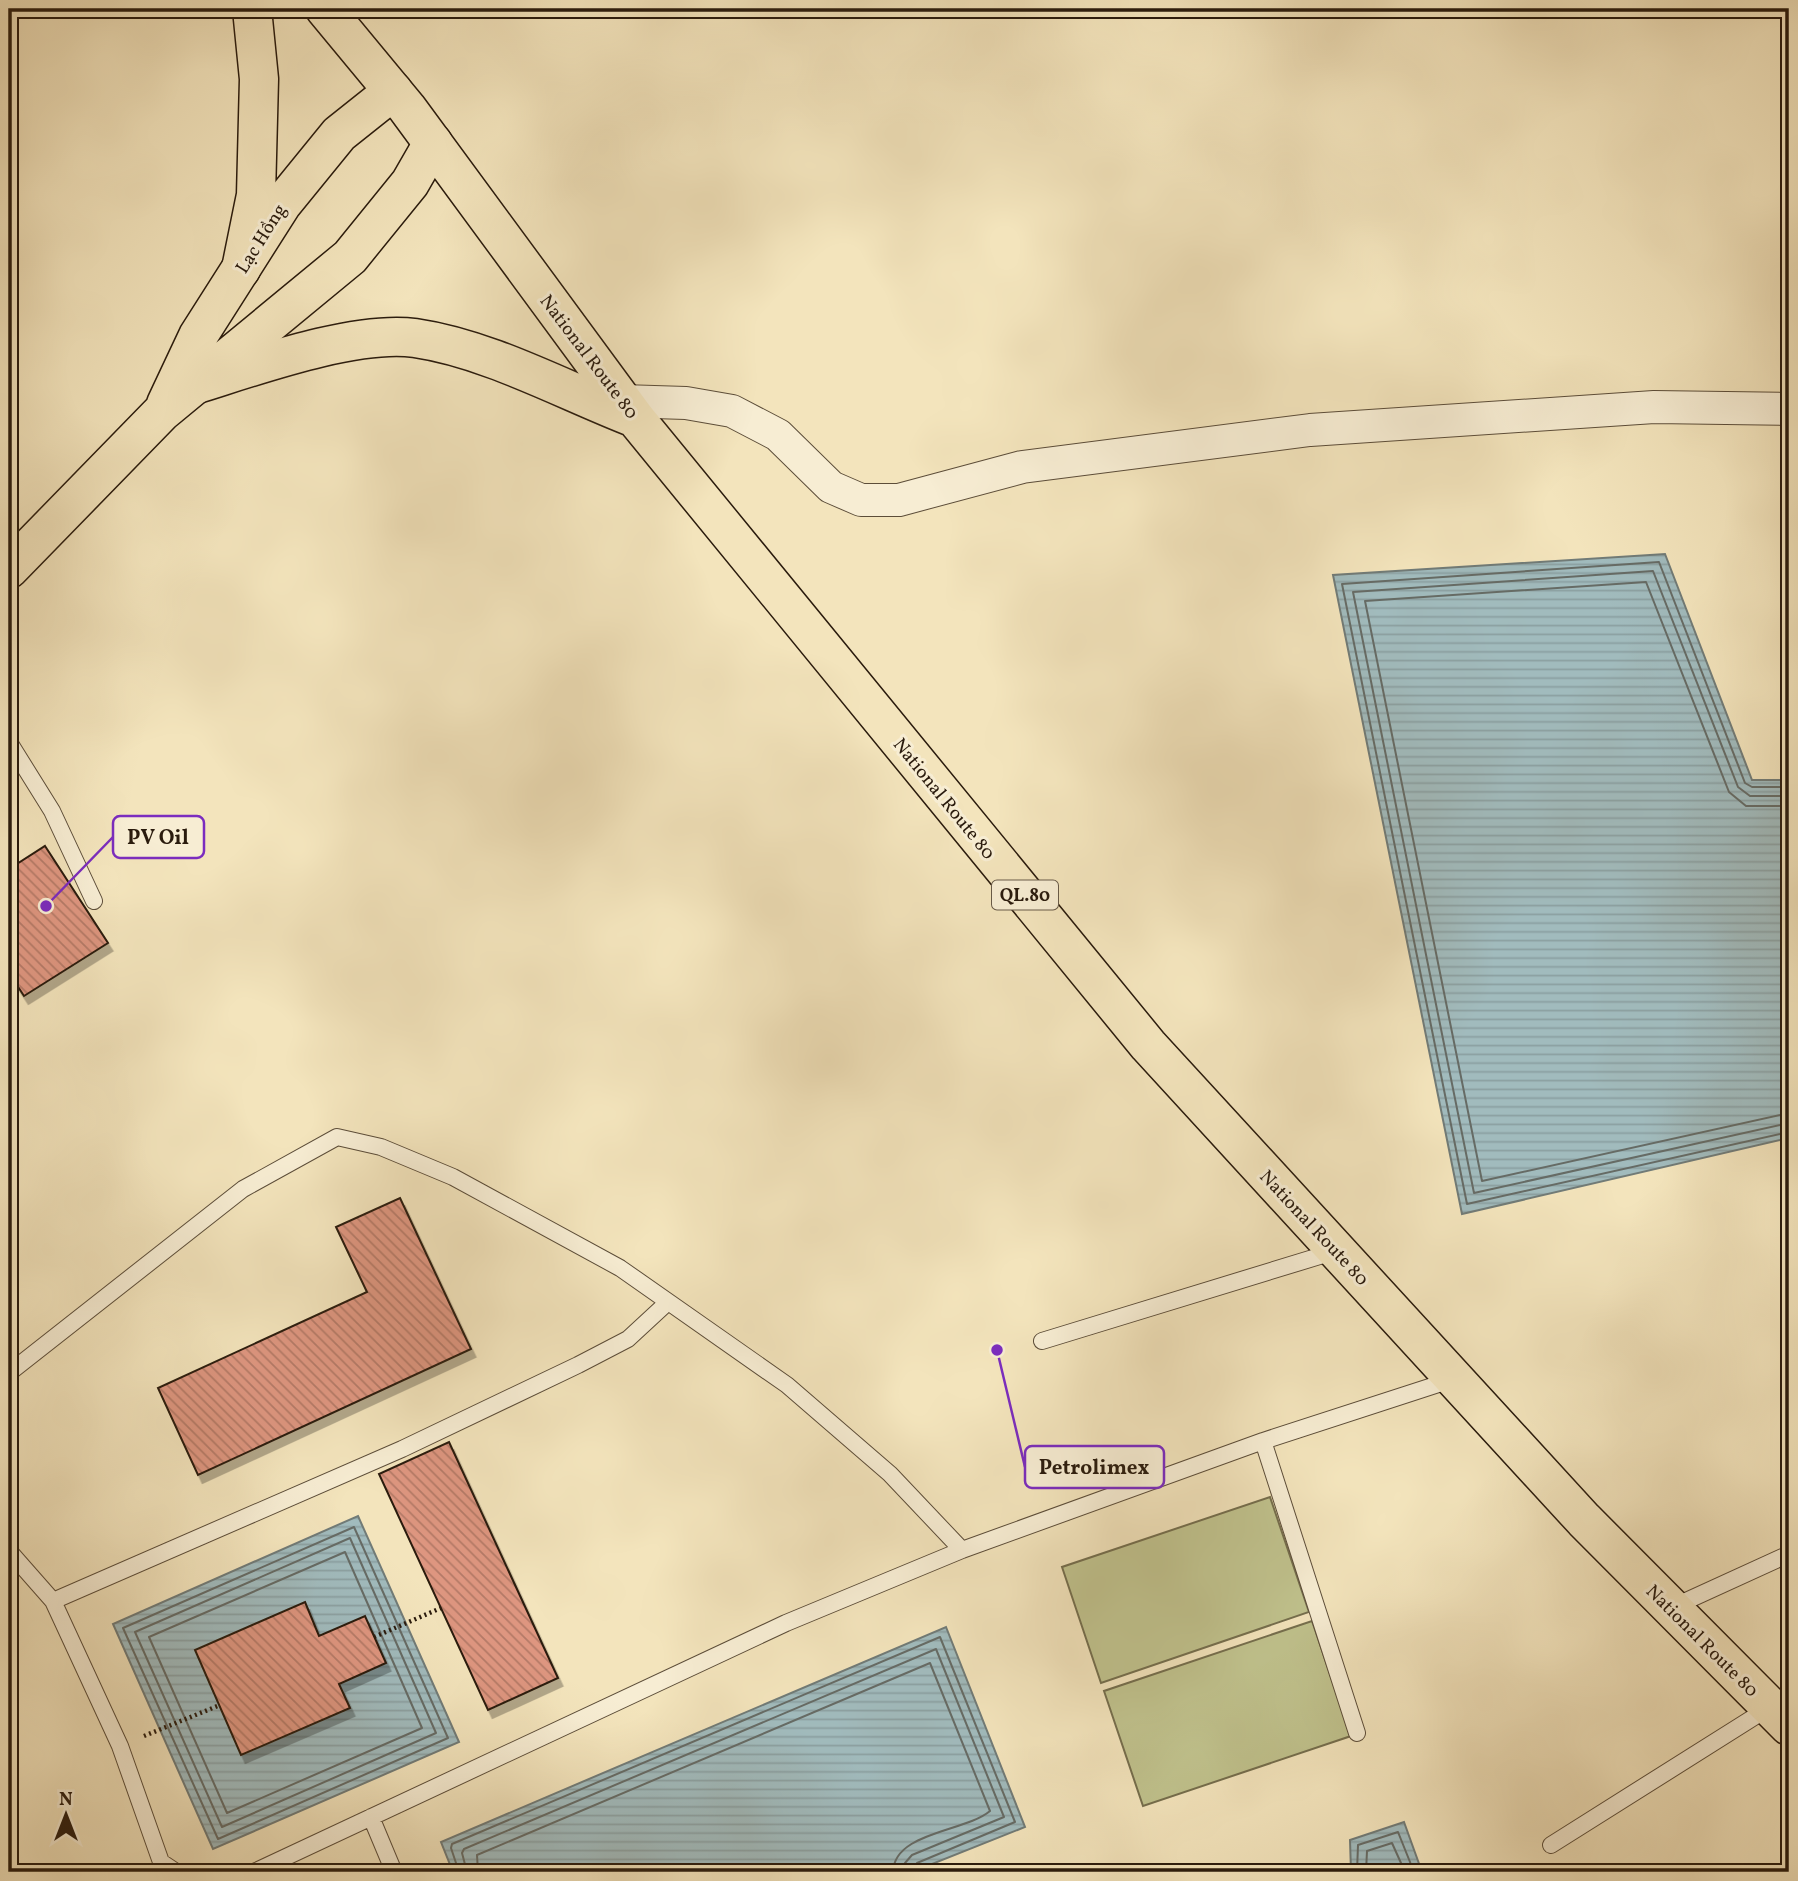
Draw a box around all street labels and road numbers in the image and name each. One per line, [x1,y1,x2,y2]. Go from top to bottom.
street label: Lạc Hồng [230,199,293,279]
street label: National Route 80 [533,290,644,425]
street label: National Route 80 [886,733,1001,866]
road number: QL.80 [992,880,1058,910]
street label: National Route 80 [1253,1165,1374,1292]
street label: National Route 80 [1639,1579,1764,1704]

